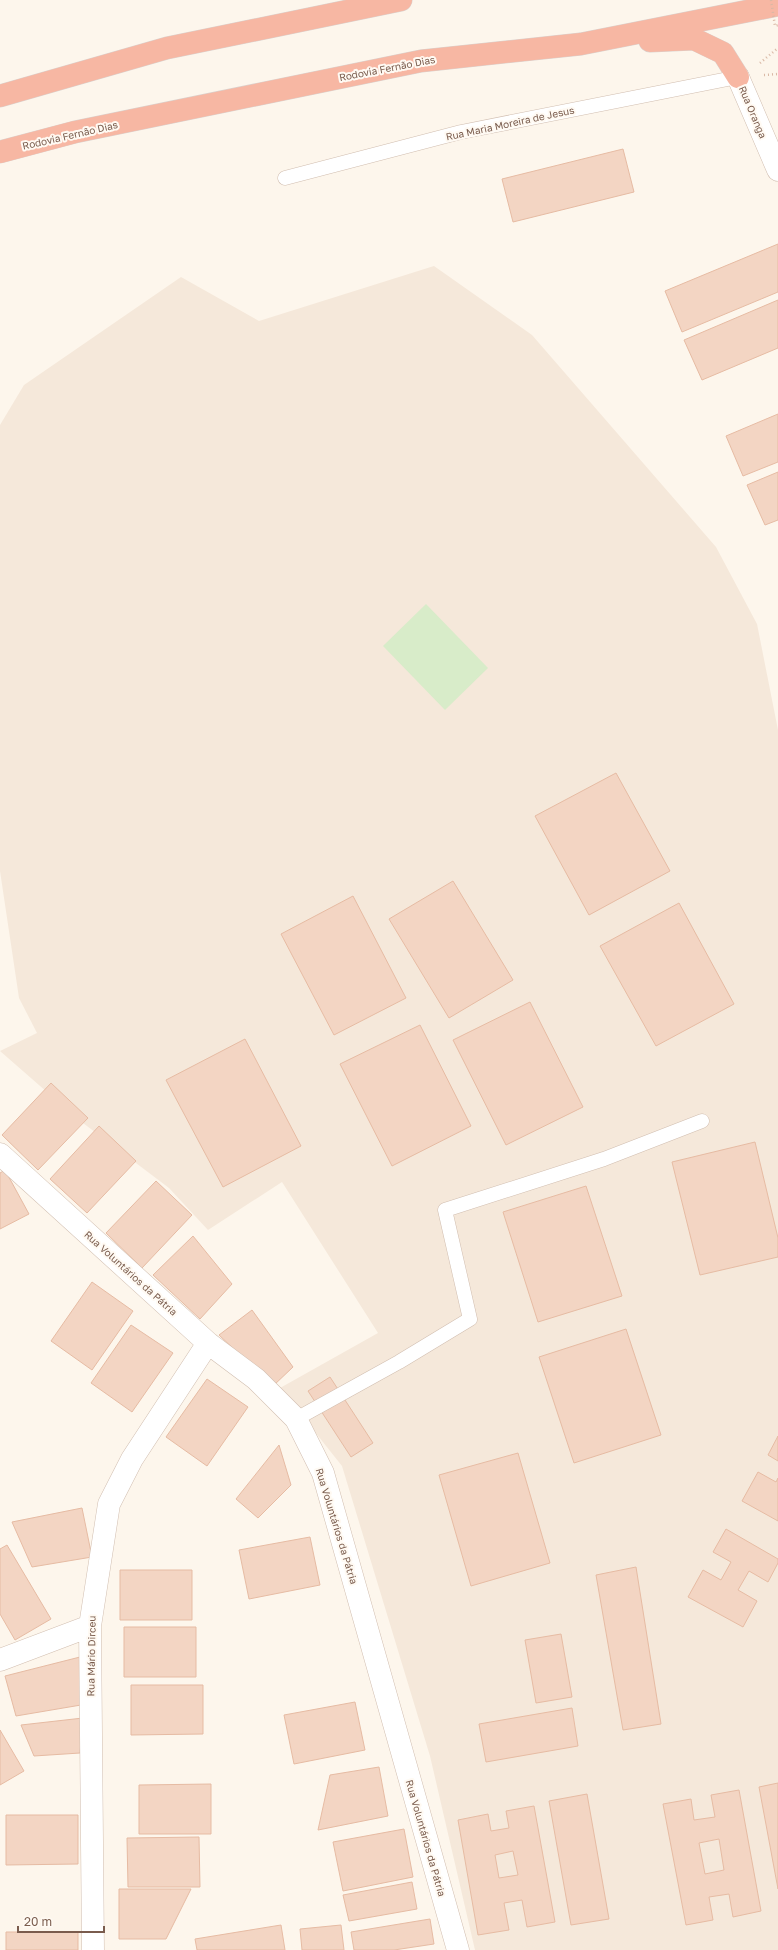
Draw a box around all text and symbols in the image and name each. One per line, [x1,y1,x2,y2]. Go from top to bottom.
street label: Rodovia Fernão Dias [338,53,436,83]
street label: Rua Oranga [737,84,769,140]
street label: Rua Maria Moreira de Jesus [445,104,575,142]
street label: Rodovia Fernão Dias [21,118,119,152]
street label: Rua Voluntários da Pátria [82,1228,180,1318]
street label: Rua Voluntários da Pátria [314,1467,360,1585]
street label: Rua Mário Dirceu [84,1615,98,1697]
street label: Rua Voluntários da Pátria [404,1778,448,1898]
scale bar [18,1908,104,1934]
text: 20 m [24,1914,52,1929]

